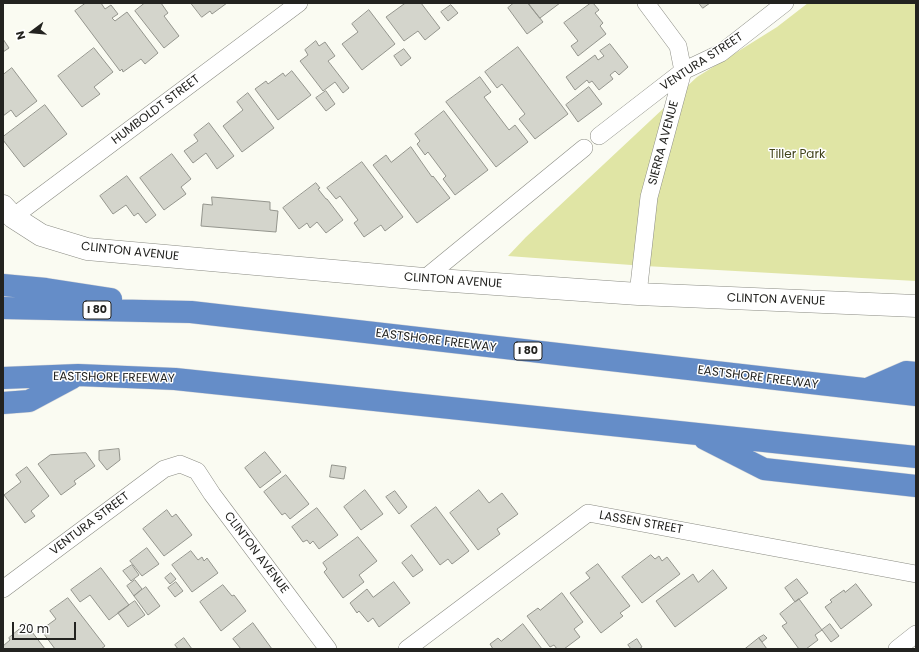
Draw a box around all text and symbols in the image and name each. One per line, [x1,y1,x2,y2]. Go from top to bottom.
north arrow [12,12,52,52]
text: N [12,29,29,41]
street label: VENTURA STREET [658,30,746,94]
street label: HUMBOLDT STREET [109,72,203,148]
street label: SIERRA AVENUE [646,99,682,187]
park label: Tiller Park [769,148,825,162]
street label: CLINTON AVENUE [80,240,180,264]
street label: CLINTON AVENUE [403,270,503,292]
street label: CLINTON AVENUE [727,291,825,309]
road number: I 80 [83,301,111,319]
street label: EASTSHORE FREEWAY [375,326,497,356]
road number: I 80 [514,342,542,360]
street label: EASTSHORE FREEWAY [697,363,819,393]
street label: EASTSHORE FREEWAY [53,370,175,386]
street label: VENTURA STREET [48,490,132,558]
street label: CLINTON AVENUE [221,509,291,597]
street label: LASSEN STREET [598,509,684,537]
scale bar [14,614,78,640]
text: 20 m [19,620,49,637]

